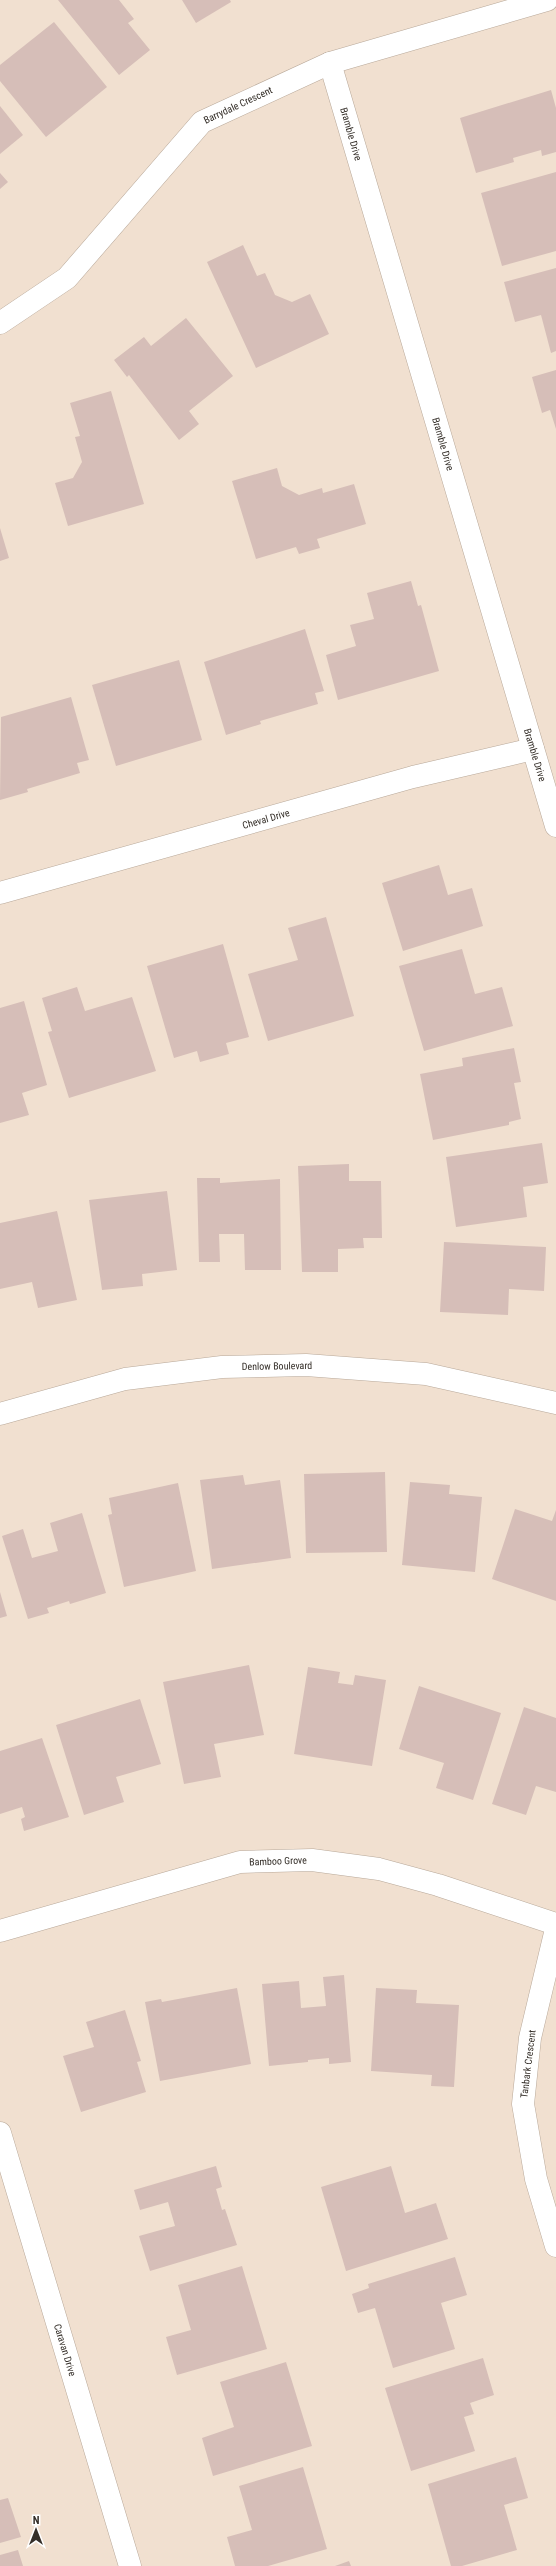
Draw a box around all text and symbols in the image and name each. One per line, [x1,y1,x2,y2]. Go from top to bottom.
street label: Barrydale Crescent [202,84,274,126]
street label: Bramble Drive [338,106,364,162]
street label: Bramble Drive [430,416,456,472]
street label: Bramble Drive [522,727,548,783]
street label: Cheval Drive [241,807,291,831]
street label: Denlow Boulevard [242,1360,312,1372]
street label: Bamboo Grove [249,1854,307,1868]
street label: Tanbark Crescent [518,2029,538,2099]
street label: Caravan Drive [52,2323,78,2378]
north arrow [16,2510,56,2550]
text: N [33,2514,40,2527]

